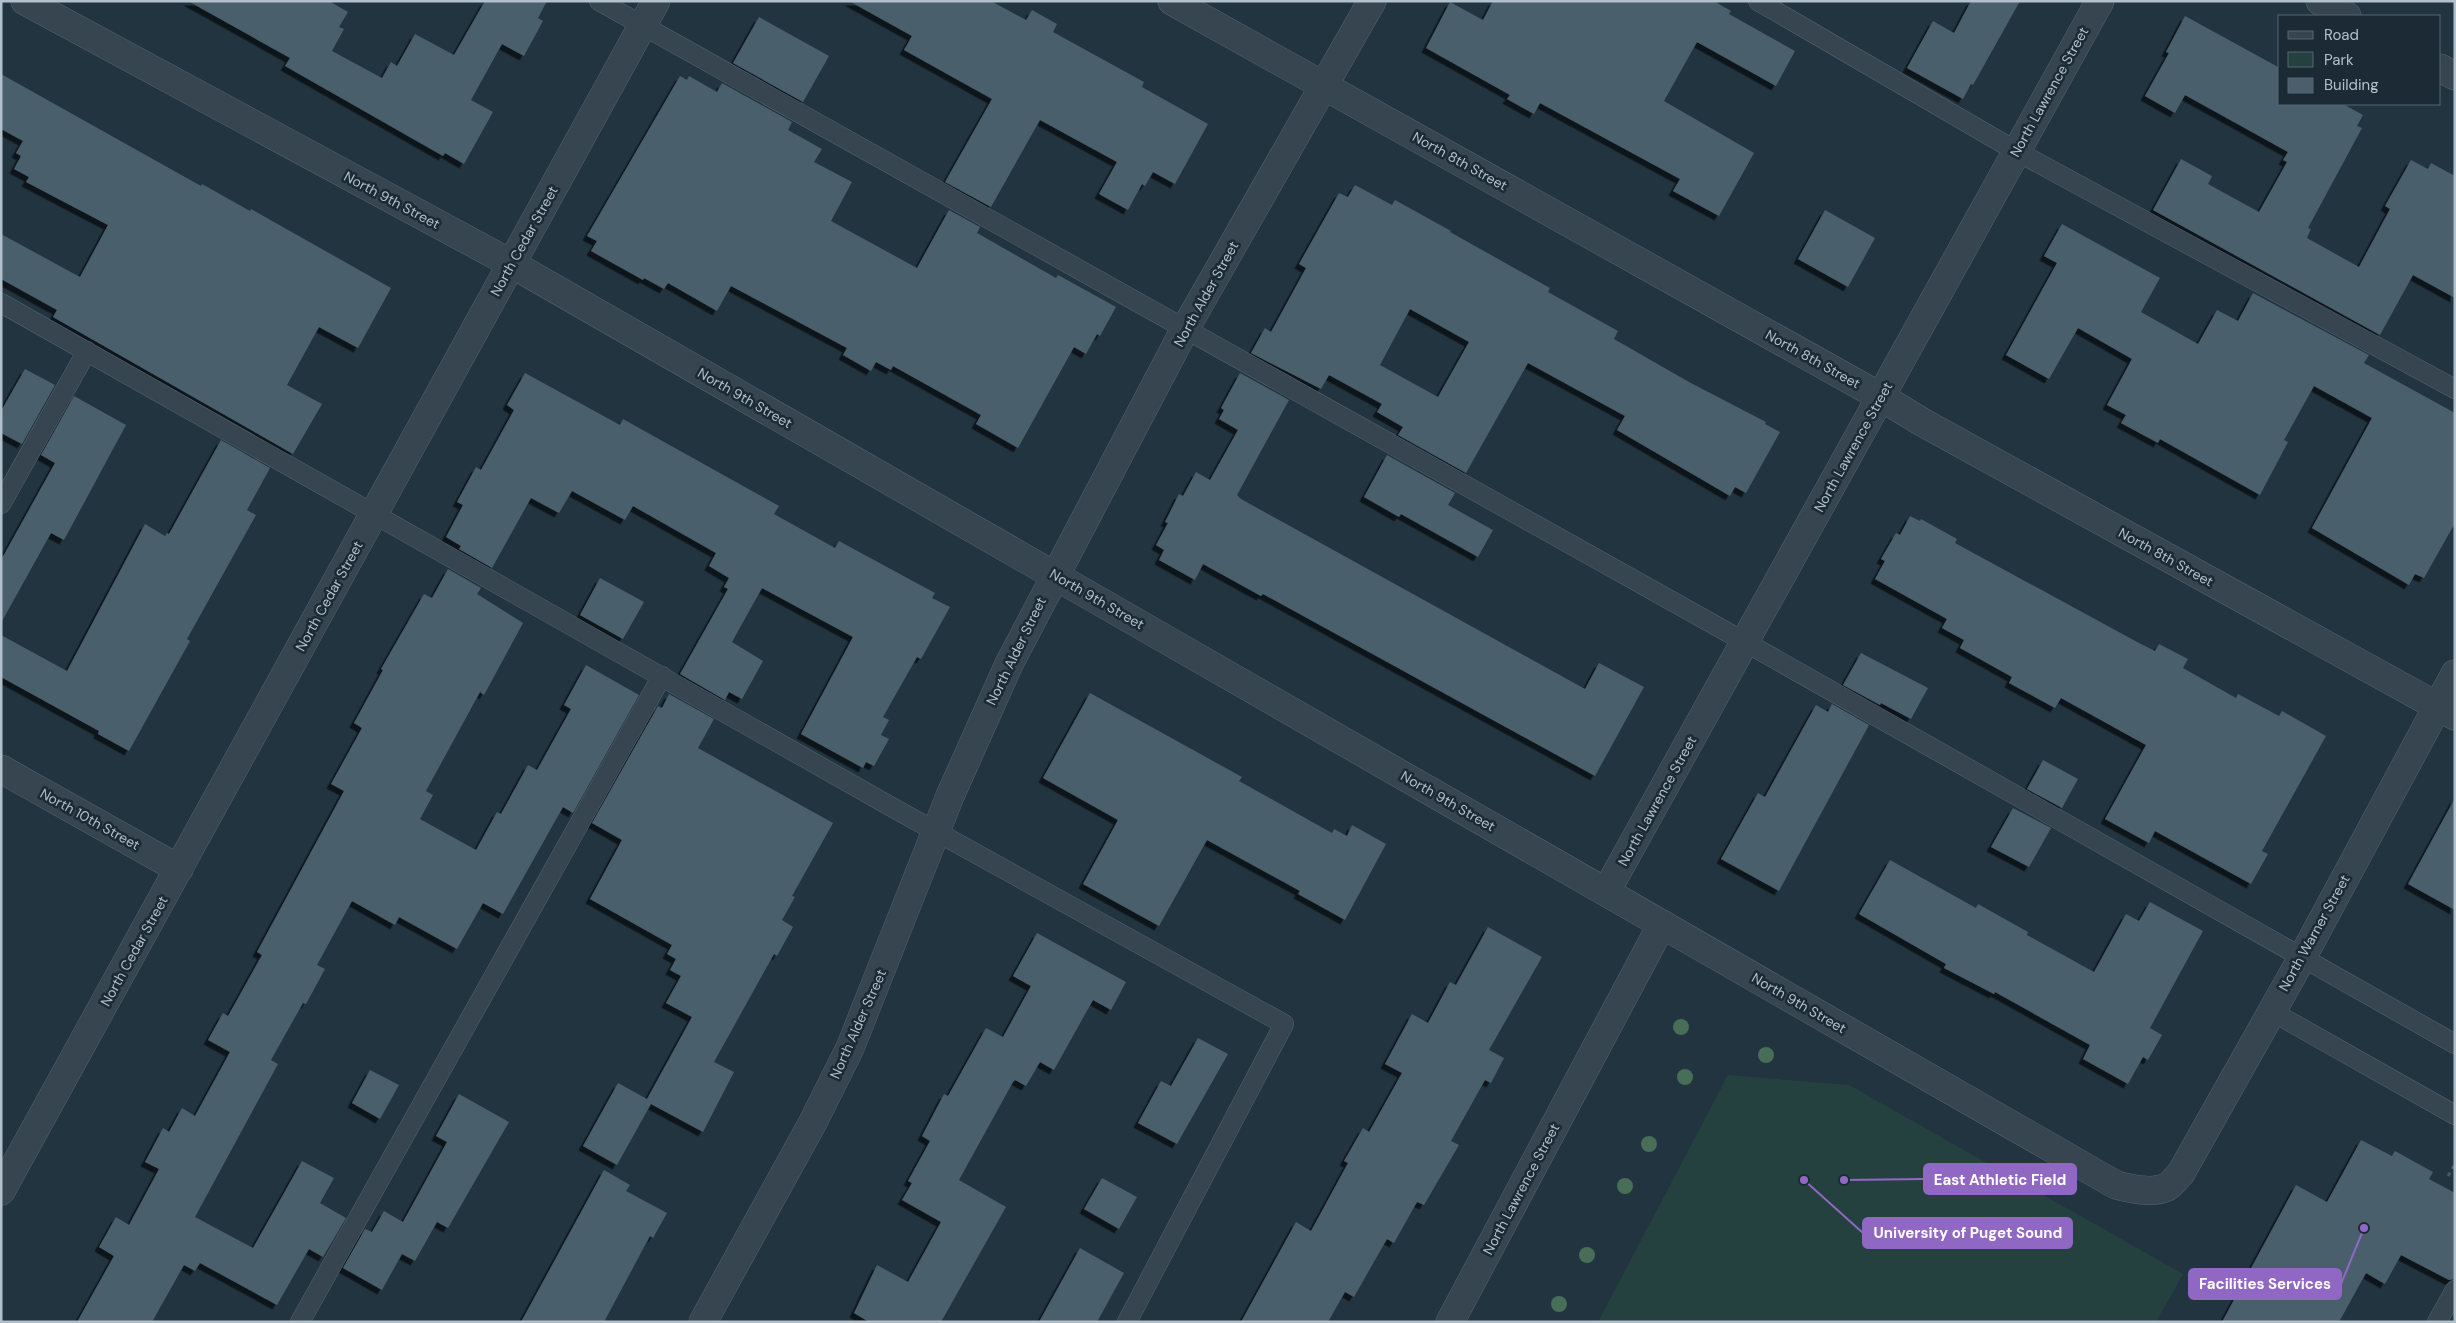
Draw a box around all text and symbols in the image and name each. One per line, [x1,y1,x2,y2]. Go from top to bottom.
legend [2278,15,2441,105]
street label: North Lawrence Street [2006,24,2092,160]
text: Road [2324,25,2359,45]
text: Park [2324,50,2354,70]
text: Building [2324,75,2379,95]
street label: North 8th Street [1409,127,1511,195]
street label: North 9th Street [341,167,443,233]
street label: North Cedar Street [486,183,562,299]
street label: North Alder Street [1169,238,1243,350]
street label: North 8th Street [1762,325,1864,393]
street label: North 9th Street [695,364,795,432]
street label: North Lawrence Street [1810,379,1896,515]
street label: North 8th Street [2115,523,2217,591]
street label: North Cedar Street [291,538,367,654]
street label: North 9th Street [1047,565,1147,633]
street label: North Alder Street [982,594,1050,708]
street label: North Lawrence Street [1614,733,1700,869]
street label: North 9th Street [1398,767,1498,835]
street label: North 10th Street [37,784,143,854]
street label: North Warner Street [2274,871,2354,995]
street label: North Cedar Street [96,893,172,1009]
street label: North Alder Street [826,966,890,1082]
street label: North 9th Street [1749,969,1849,1037]
street label: North Lawrence Street [1479,1120,1563,1258]
callout: East Athletic Field [1924,1164,2076,1194]
text: East Athletic Field [1934,1170,2066,1190]
callout: University of Puget Sound [1863,1218,2072,1248]
text: University of Puget Sound [1874,1223,2062,1243]
callout: Facilities Services [2189,1269,2341,1299]
text: Facilities Services [2199,1274,2331,1294]

